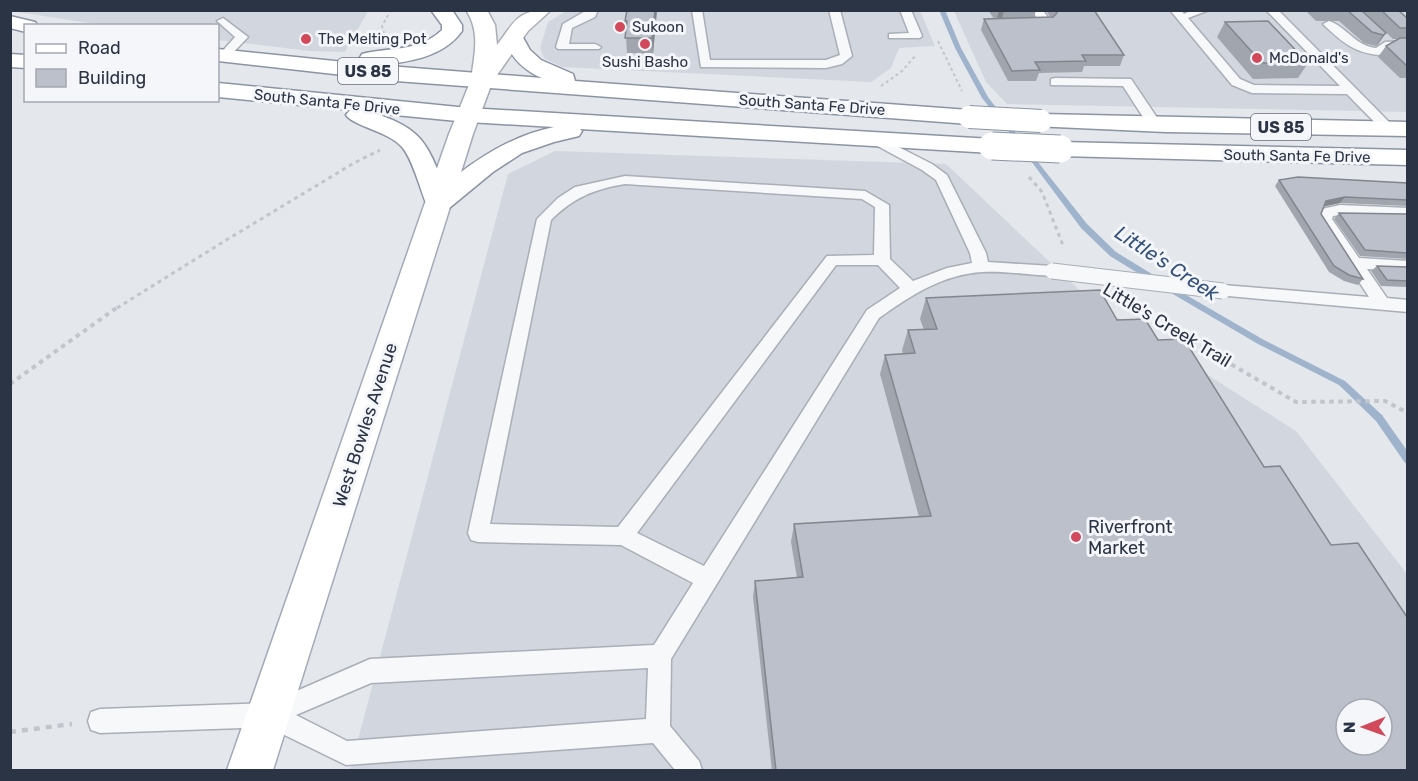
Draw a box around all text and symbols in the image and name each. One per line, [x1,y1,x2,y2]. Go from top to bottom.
place label: Sukoon [632,18,684,36]
marker: Sukoon [613,20,627,34]
legend [24,24,219,102]
place label: The Melting Pot [318,30,427,48]
marker: The Melting Pot [299,32,313,46]
text: Road [78,37,121,59]
marker: Sushi Basho [638,37,652,51]
place label: McDonald's [1269,49,1349,67]
marker: McDonald's [1250,51,1264,65]
place label: Sushi Basho [602,53,688,71]
road number: US 85 [338,58,398,84]
text: Building [78,67,146,89]
street label: South Santa Fe Drive [253,85,401,119]
street label: South Santa Fe Drive [738,91,886,119]
road number: US 85 [1251,114,1311,140]
street label: South Santa Fe Drive [1223,146,1371,166]
water label: Little's Creek [1110,220,1224,306]
street label: Little's Creek Trail [1099,278,1235,372]
street label: West Bowles Avenue [328,340,402,510]
place label: Riverfront Market [1088,516,1172,559]
marker: Riverfront Market [1069,530,1083,544]
north arrow [1334,697,1394,757]
text: N [1340,721,1359,733]

